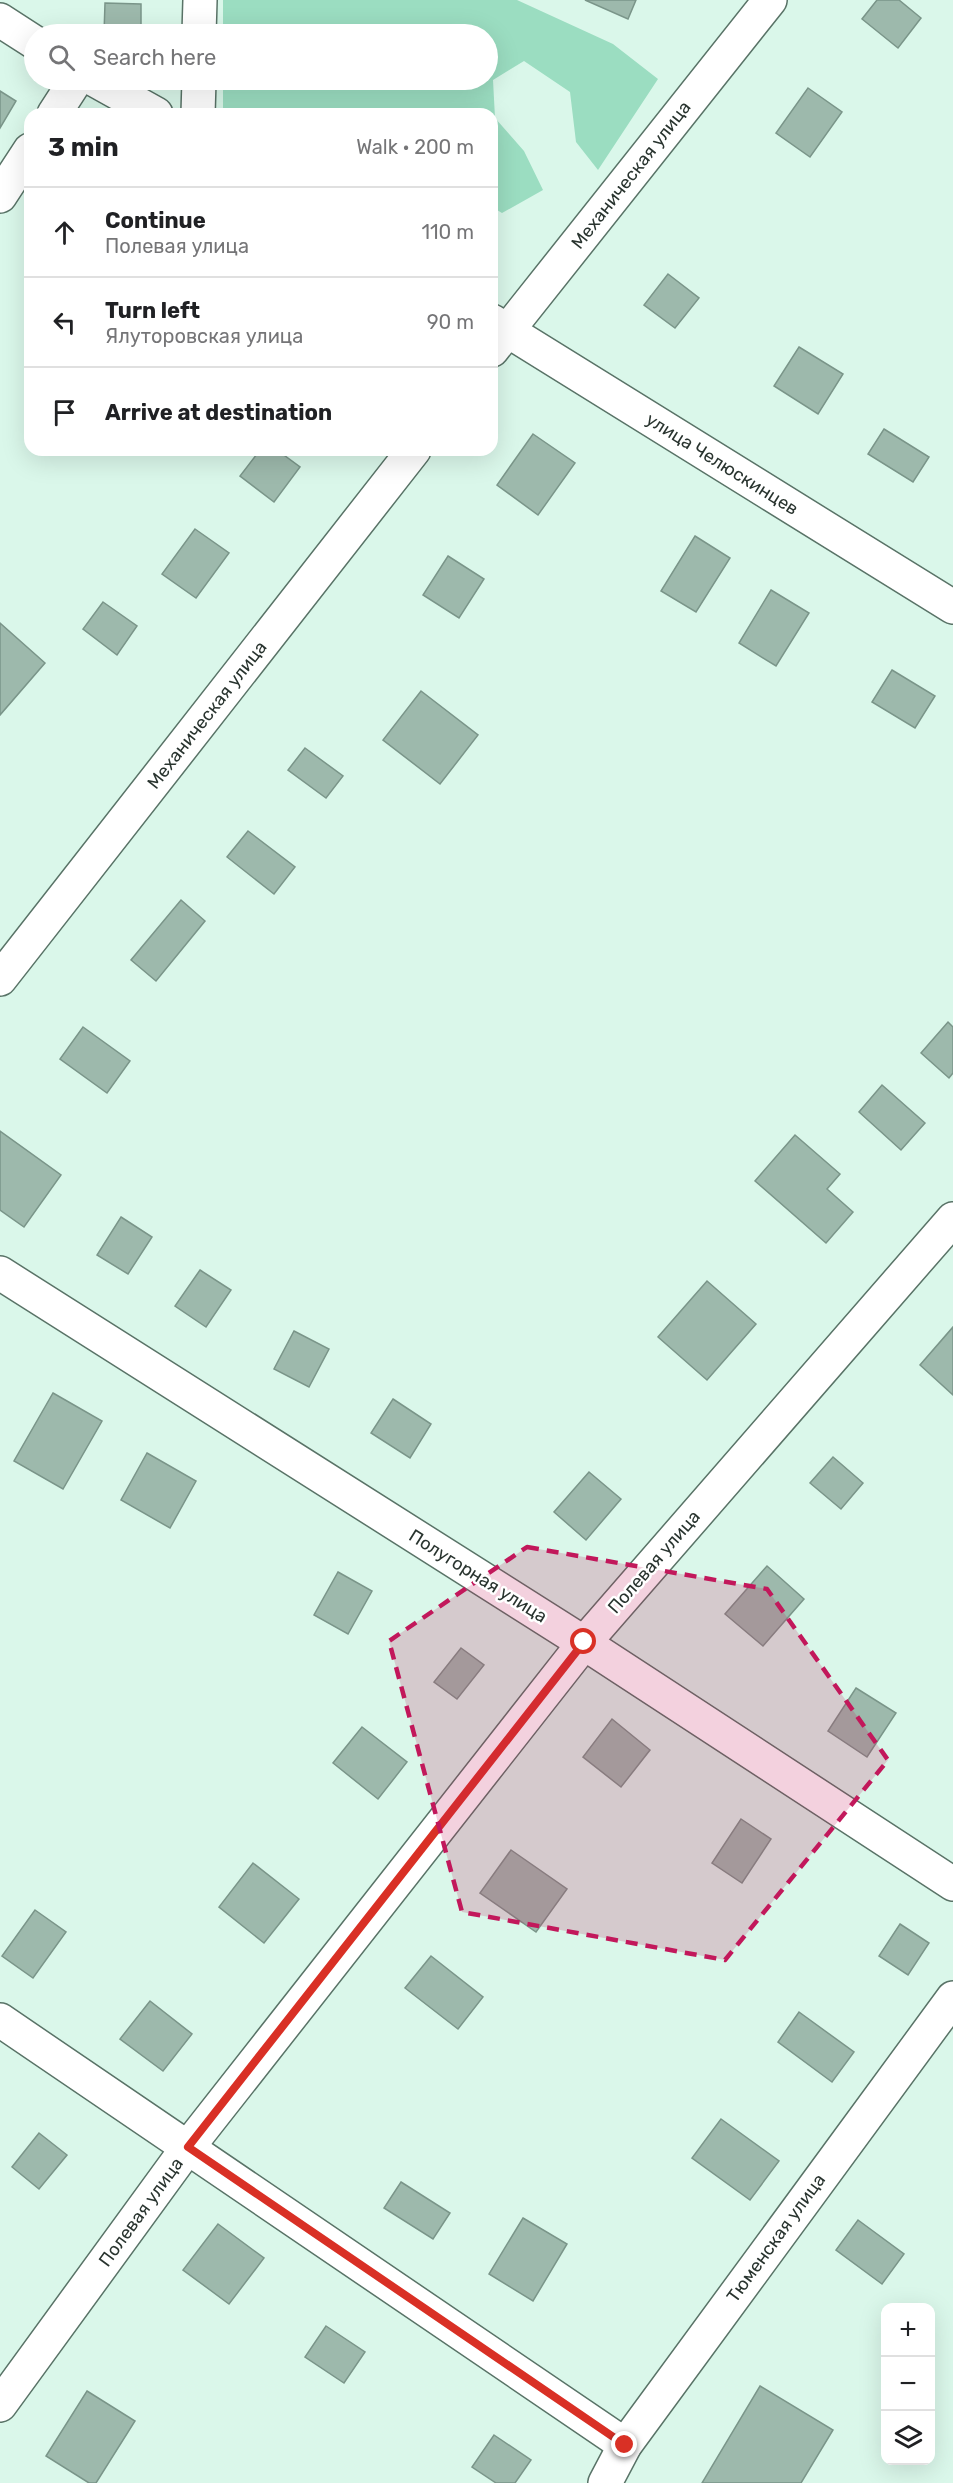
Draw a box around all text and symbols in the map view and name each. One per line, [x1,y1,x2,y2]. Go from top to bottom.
search box [24,24,498,90]
icon: search [45,41,78,74]
text: Search here [93,44,216,71]
street label: Механическая улица [566,97,696,253]
text: 3 min [48,132,119,163]
text: Walk · 200 m [356,135,474,159]
text: Continue [105,207,206,234]
icon: ahead [48,216,81,249]
text: 110 m [422,220,474,244]
text: Полевая улица [105,234,249,258]
text: Turn left [105,297,200,324]
icon: left [48,306,81,339]
text: 90 m [427,310,474,334]
text: Ялуторовская улица [105,324,303,348]
icon: arrive [48,396,81,429]
text: Arrive at destination [105,399,332,426]
street label: улица Челюскинцев [642,408,802,520]
street label: Механическая улица [142,637,272,793]
street label: Полевая улица [603,1506,705,1618]
street label: Полугорная улица [405,1525,551,1627]
route start [570,1628,596,1654]
street label: Полевая улица [94,2153,188,2271]
street label: Тюменская улица [722,2169,830,2307]
map controls [881,2303,935,2465]
button: + [881,2303,935,2357]
button: − [881,2357,935,2411]
button: layers [881,2411,935,2465]
route end [611,2431,637,2457]

